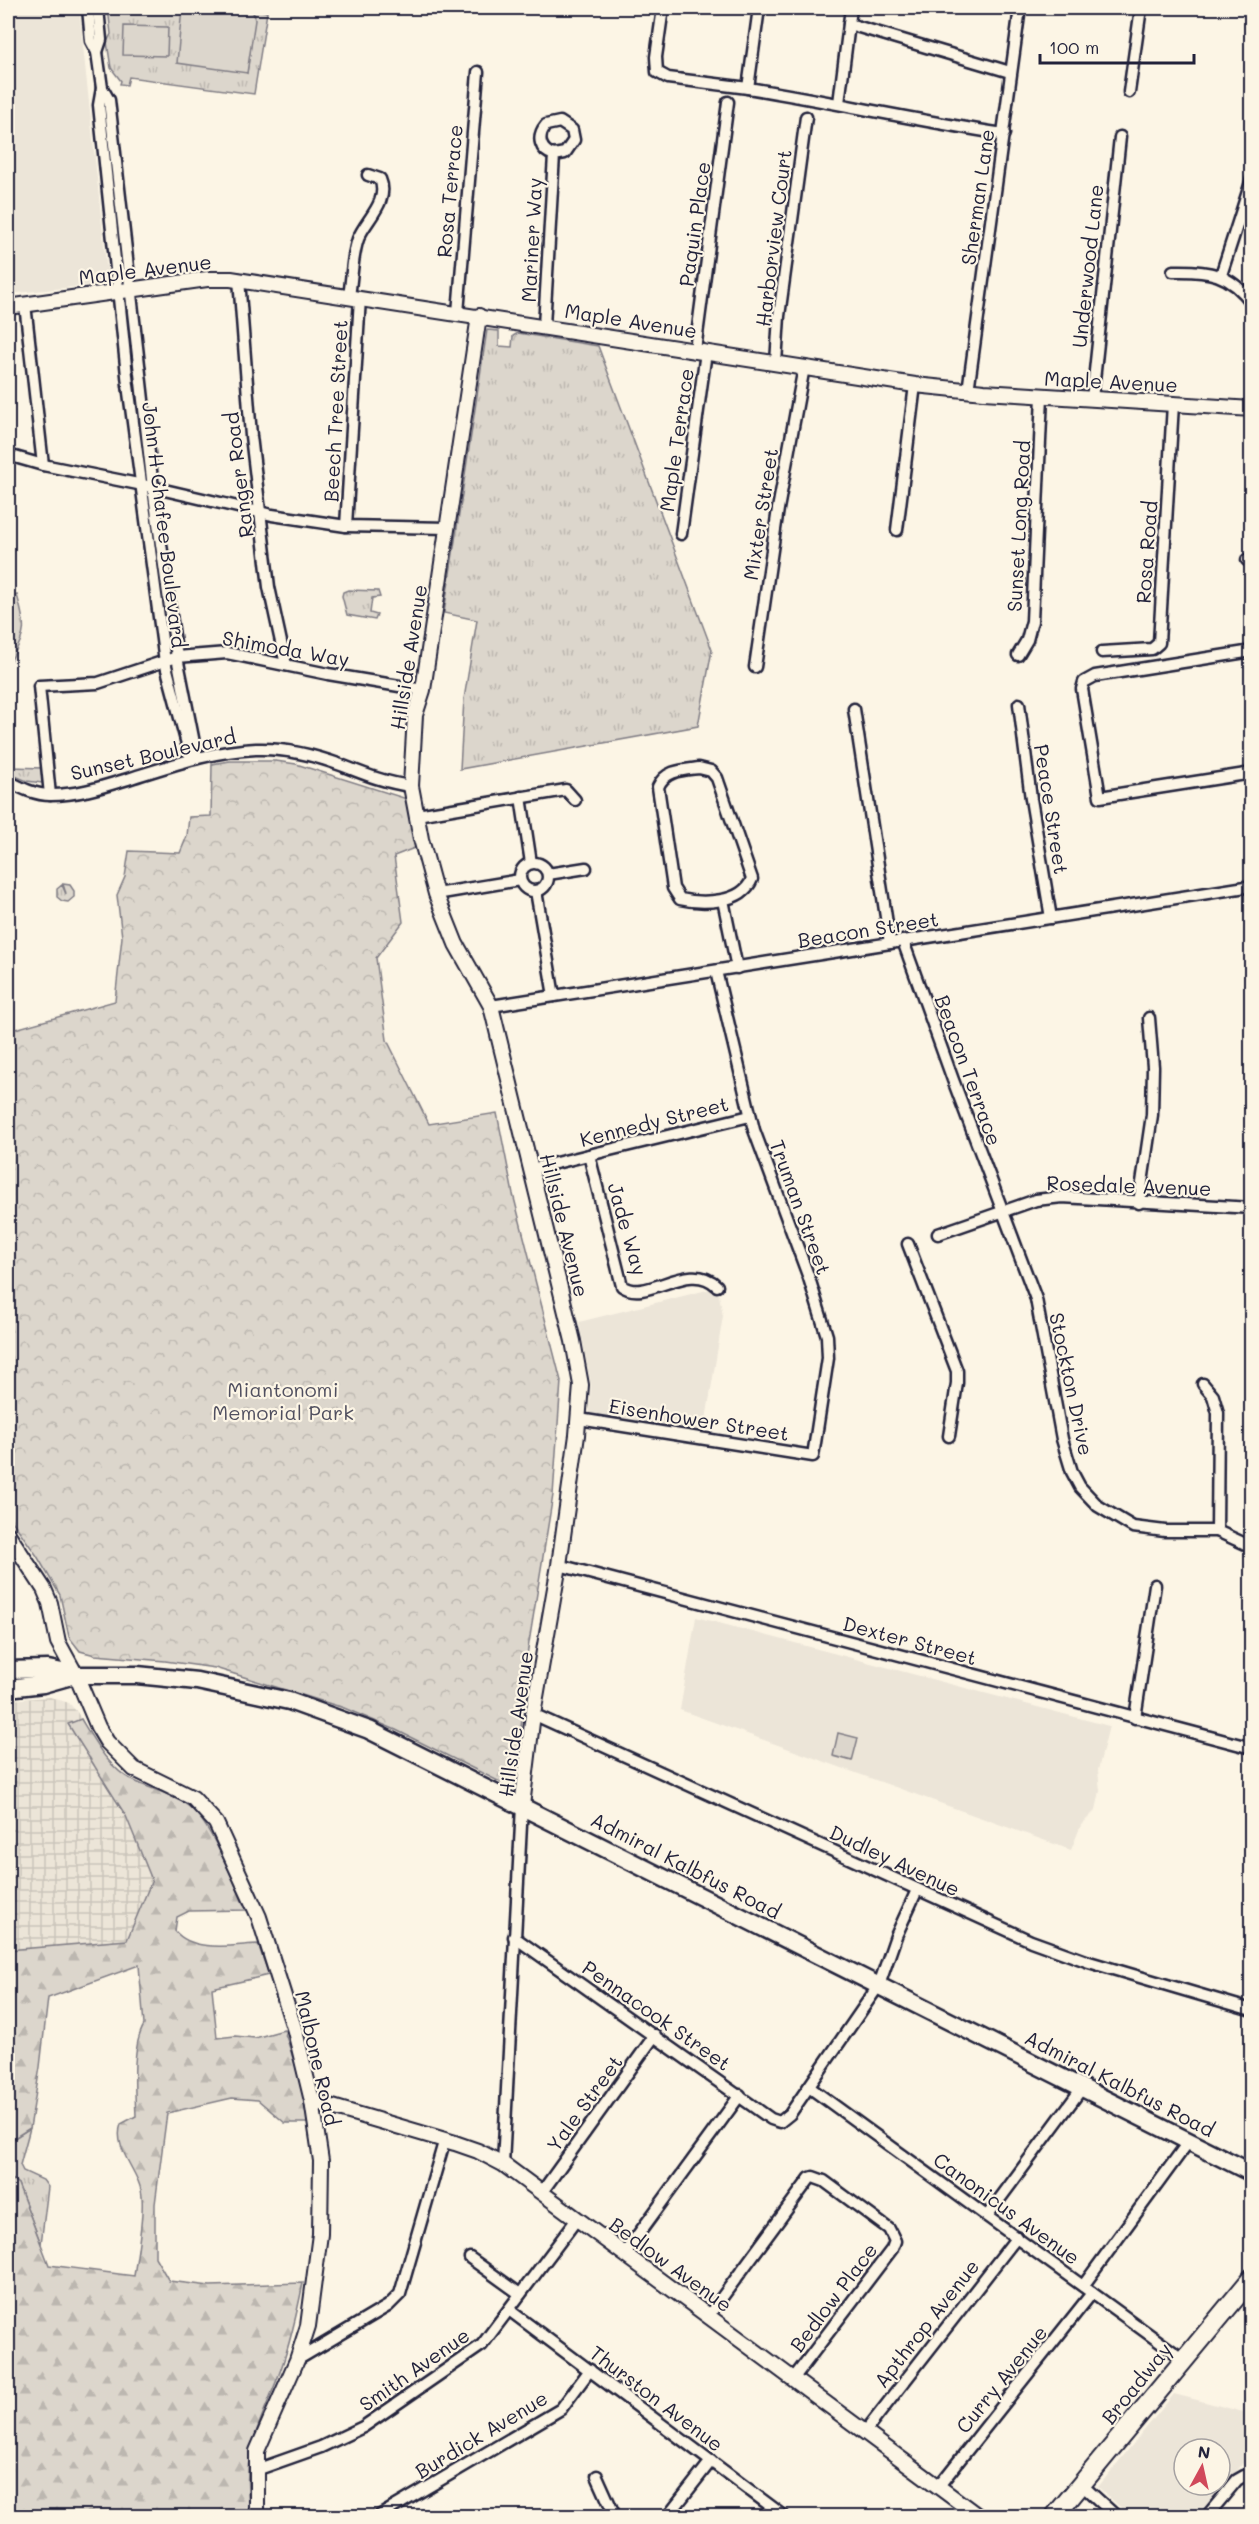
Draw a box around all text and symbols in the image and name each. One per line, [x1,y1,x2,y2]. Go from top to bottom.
scale bar [1040,27,1194,65]
text: 100 m [1049,35,1099,59]
street label: Rosa Terrace [430,123,468,259]
street label: Sherman Lane [955,127,999,267]
street label: Harborview Court [749,148,797,328]
street label: Paquin Place [672,160,716,288]
street label: Mariner Way [515,177,547,303]
street label: Underwood Lane [1065,183,1109,349]
street label: Maple Avenue [77,248,213,290]
street label: Maple Avenue [563,297,699,343]
street label: Beech Tree Street [317,319,353,503]
street label: Maple Avenue [1044,365,1178,397]
street label: Maple Terrace [653,367,699,513]
street label: John H Chafee Boulevard [137,401,193,649]
street label: Ranger Road [217,411,259,539]
street label: Sunset Long Road [1001,439,1035,613]
street label: Mixter Street [737,446,783,582]
street label: Rosa Road [1129,500,1163,604]
street label: Hillside Avenue [384,582,432,732]
street label: Shimoda Way [220,624,352,672]
street label: Sunset Boulevard [68,722,238,786]
street label: Peace Street [1029,742,1075,876]
street label: Beacon Street [796,905,940,953]
street label: Beacon Terrace [930,991,1008,1149]
street label: Kennedy Street [577,1090,731,1152]
street label: Truman Street [765,1136,837,1278]
street label: Hillside Avenue [535,1151,595,1299]
street label: Rosedale Avenue [1046,1169,1212,1201]
street label: Jade Way [602,1180,654,1278]
street label: Stockton Drive [1044,1310,1100,1458]
park label: Miantonomi Memorial Park [212,1376,354,1425]
street label: Eisenhower Street [607,1392,791,1446]
street label: Dexter Street [840,1610,980,1670]
street label: Hillside Avenue [492,1649,538,1799]
street label: Admiral Kalbfus Road [587,1806,785,1924]
street label: Dudley Avenue [826,1818,964,1902]
street label: Pennacook Street [578,1954,736,2076]
street label: Malbone Road [290,1988,346,2128]
street label: Admiral Kalbfus Road [1021,2024,1219,2142]
street label: Yale Street [540,2050,628,2156]
street label: Canonicus Avenue [929,2146,1085,2270]
street label: Bedlow Avenue [605,2211,737,2317]
street label: Bedlow Place [783,2237,883,2357]
street label: Apthrop Avenue [868,2253,984,2393]
street label: Curry Avenue [950,2320,1052,2438]
street label: Smith Avenue [354,2321,474,2417]
street label: Broadway [1095,2337,1177,2429]
street label: Thurston Avenue [585,2339,729,2457]
street label: Burdick Avenue [410,2384,552,2484]
north arrow [1172,2437,1232,2497]
text: N [1197,2440,1212,2463]

